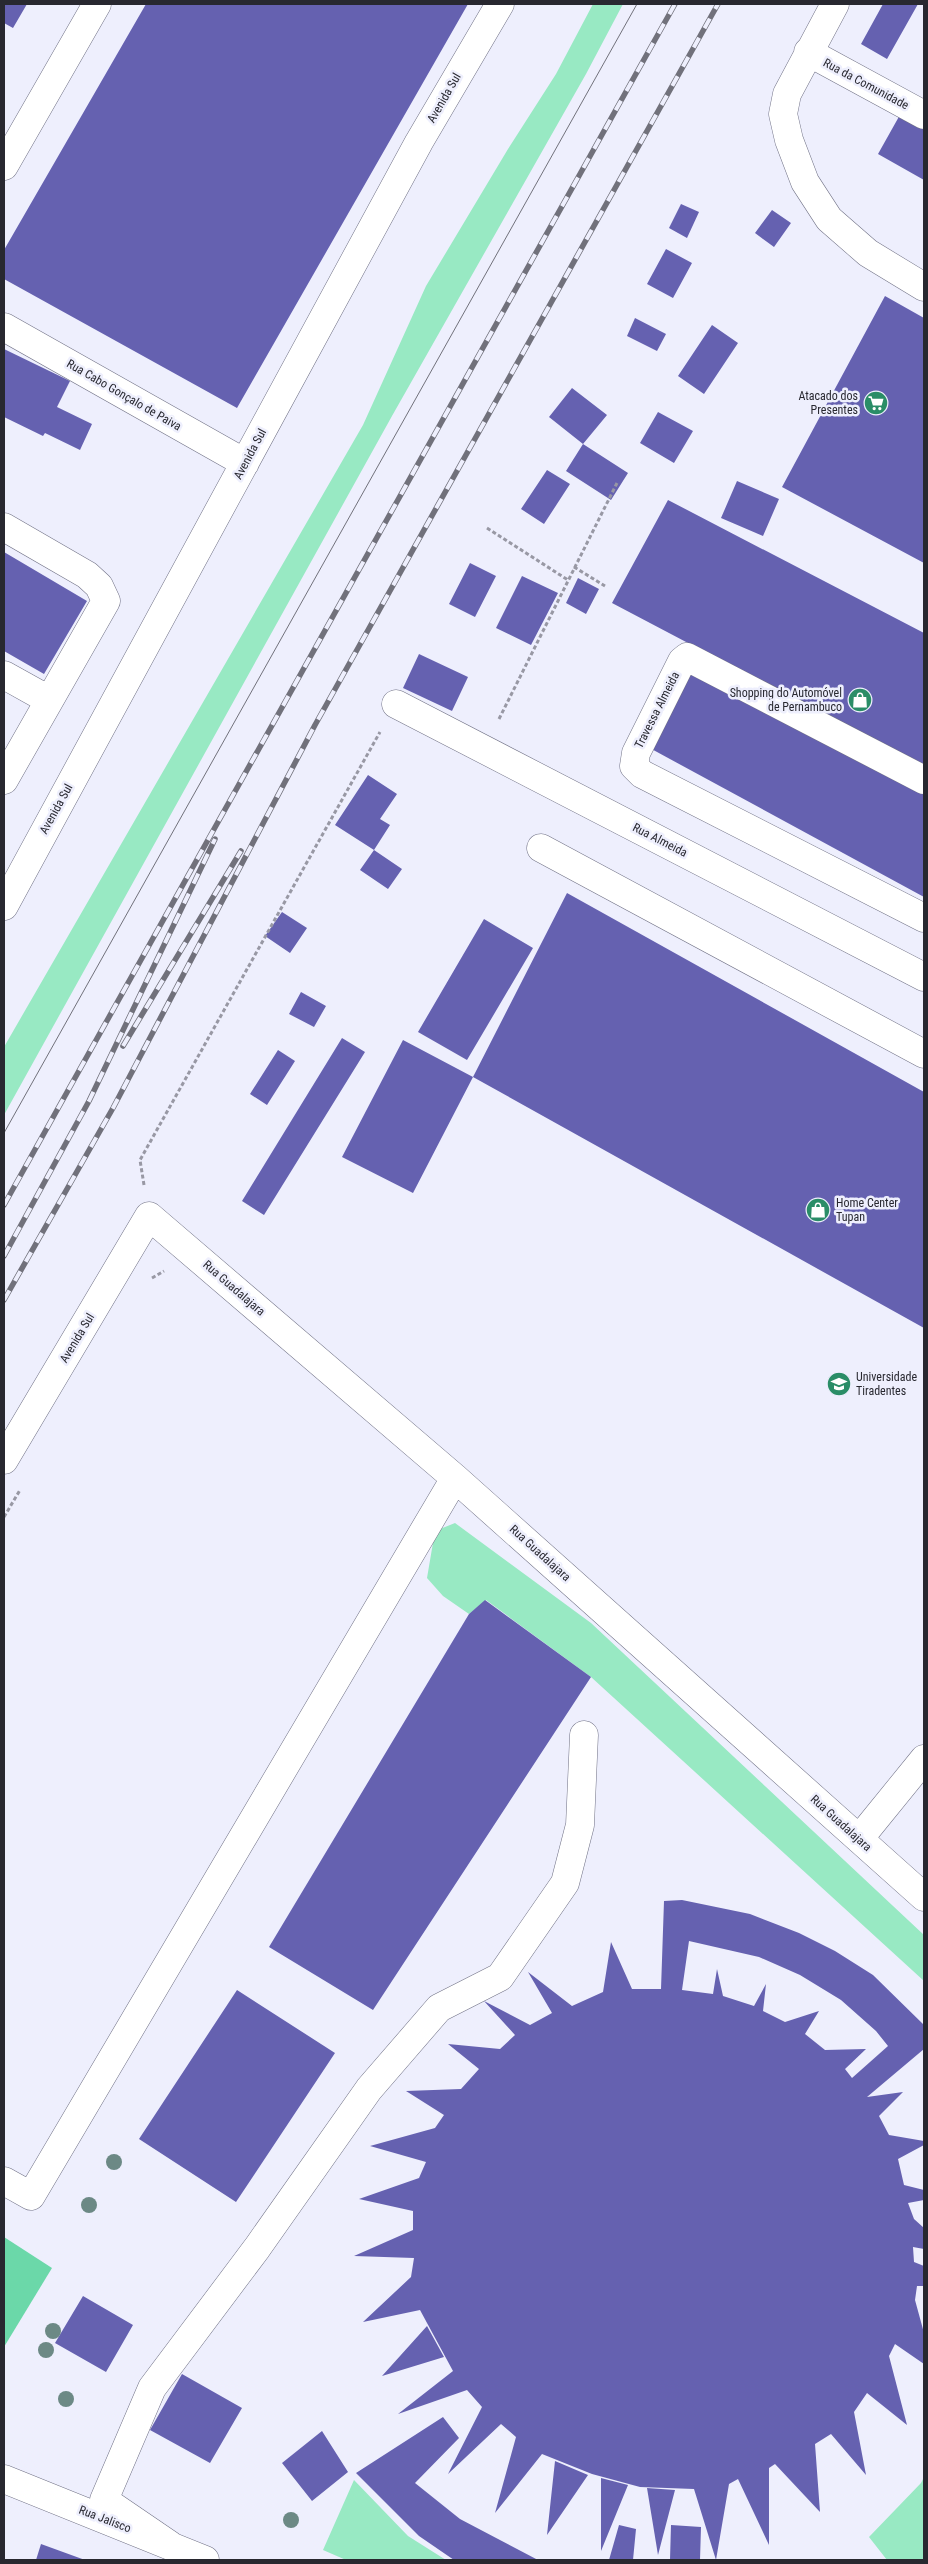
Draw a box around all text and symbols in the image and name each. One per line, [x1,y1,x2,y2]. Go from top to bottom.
street label: Rua da Comunidade [821,56,911,113]
street label: Avenida Sul [424,71,464,125]
street label: Rua Cabo Gonçalo de Paiva [64,356,184,434]
place label: Atacado dos Presentes [798,389,858,417]
supermarket icon: Atacado dos Presentes [863,390,889,416]
street label: Avenida Sul [231,426,269,482]
street label: Travessa Almeida [632,669,682,751]
place label: Shopping do Automóvel de Pernambuco [730,686,842,714]
shop icon: Shopping do Automóvel de Pernambuco [847,687,873,713]
street label: Avenida Sul [37,782,75,836]
street label: Rua Almeida [630,820,690,860]
place label: Home Center Tupan [836,1196,898,1224]
shop icon: Home Center Tupan [805,1197,831,1223]
street label: Rua Guadalajara [200,1257,268,1319]
street label: Avenida Sul [57,1311,97,1365]
place label: Universidade Tiradentes [856,1370,918,1398]
school or university icon: Universidade Tiradentes [826,1371,852,1397]
street label: Rua Guadalajara [507,1522,574,1584]
street label: Rua Guadalajara [808,1792,875,1854]
street label: Rua Jalisco [77,2503,133,2535]

